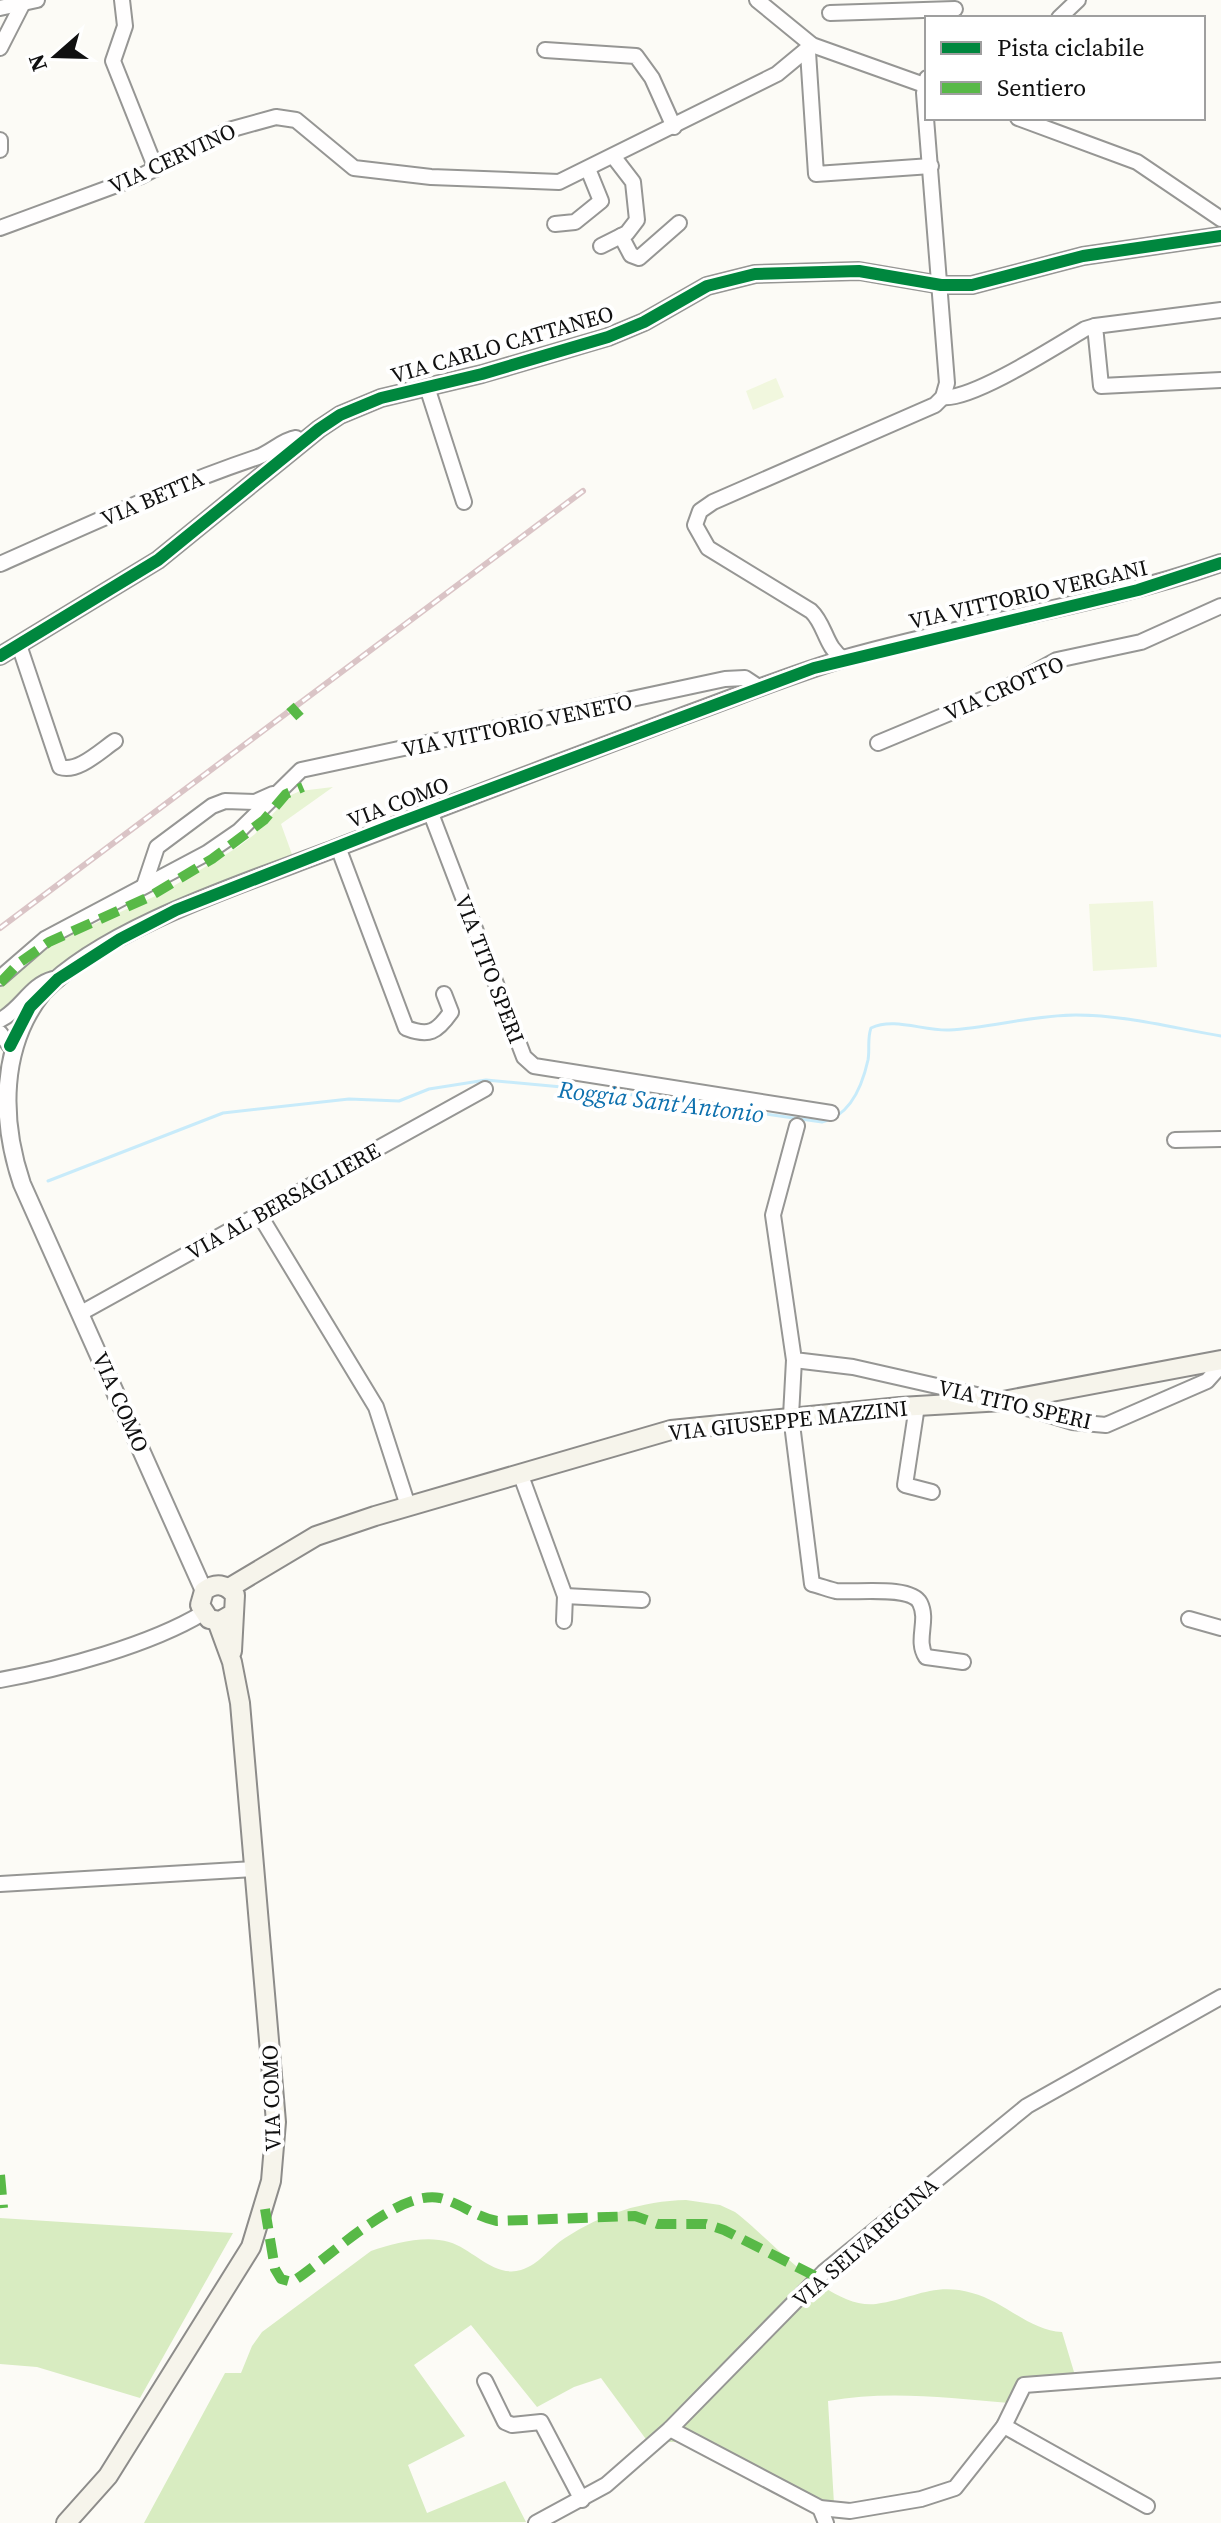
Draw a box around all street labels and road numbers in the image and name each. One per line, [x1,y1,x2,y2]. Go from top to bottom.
street label: VIA CERVINO [104,115,240,201]
street label: VIA CARLO CATTANEO [387,298,617,390]
street label: VIA BETTA [96,463,208,533]
street label: VIA VITTORIO VERGANI [906,552,1150,636]
street label: VIA CROTTO [939,648,1069,728]
street label: VIA VITTORIO VENETO [399,686,635,764]
street label: VIA COMO [343,769,453,835]
street label: VIA TITO SPERI [448,890,532,1048]
street label: VIA AL BERSAGLIERE [181,1135,385,1267]
street label: VIA COMO [86,1347,156,1457]
street label: VIA TITO SPERI [935,1372,1095,1436]
street label: VIA GIUSEPPE MAZZINI [667,1393,909,1447]
street label: VIA COMO [254,2044,288,2152]
street label: VIA SELVAREGINA [786,2170,945,2314]

